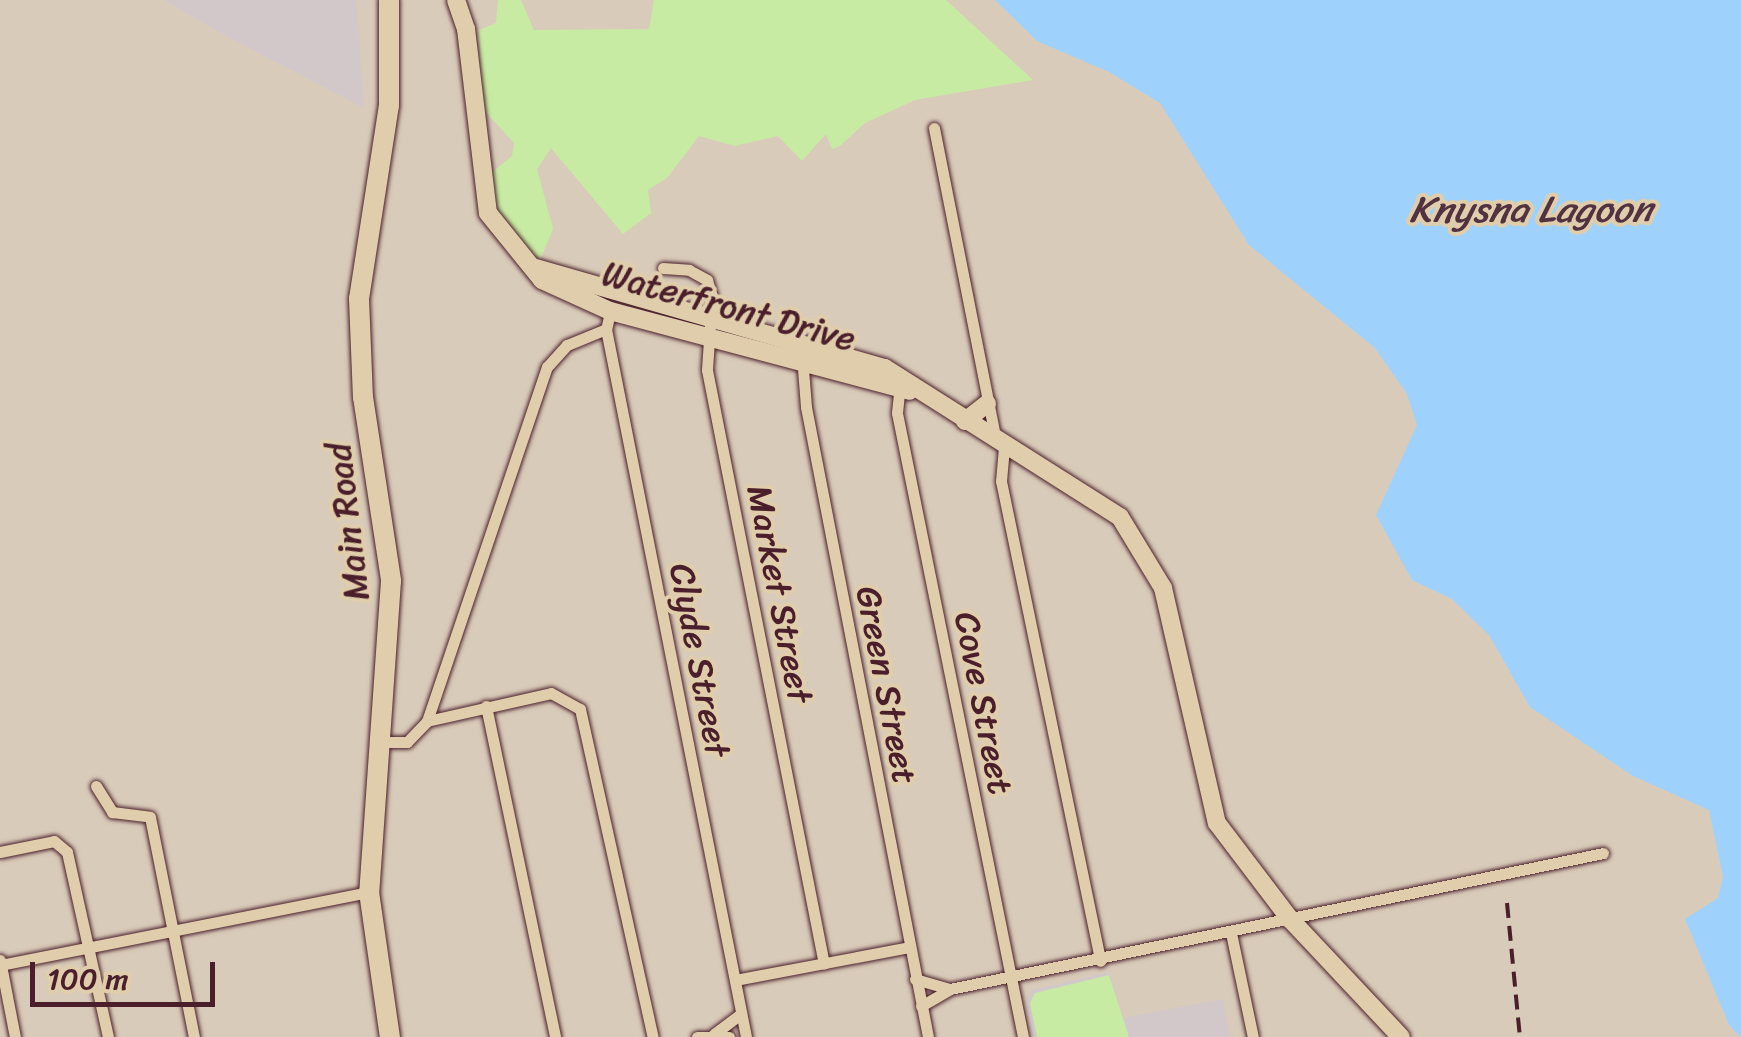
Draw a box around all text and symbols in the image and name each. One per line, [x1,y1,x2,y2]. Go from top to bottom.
water label: Knysna Lagoon [1410,187,1652,233]
street label: Waterfront Drive [598,252,860,360]
street label: Main Road [316,441,378,603]
street label: Market Street [738,481,822,707]
street label: Clyde Street [661,559,739,761]
street label: Green Street [847,582,927,788]
street label: Cove Street [946,608,1022,798]
scale bar [35,942,220,1004]
text: 100 m [47,952,129,1006]

